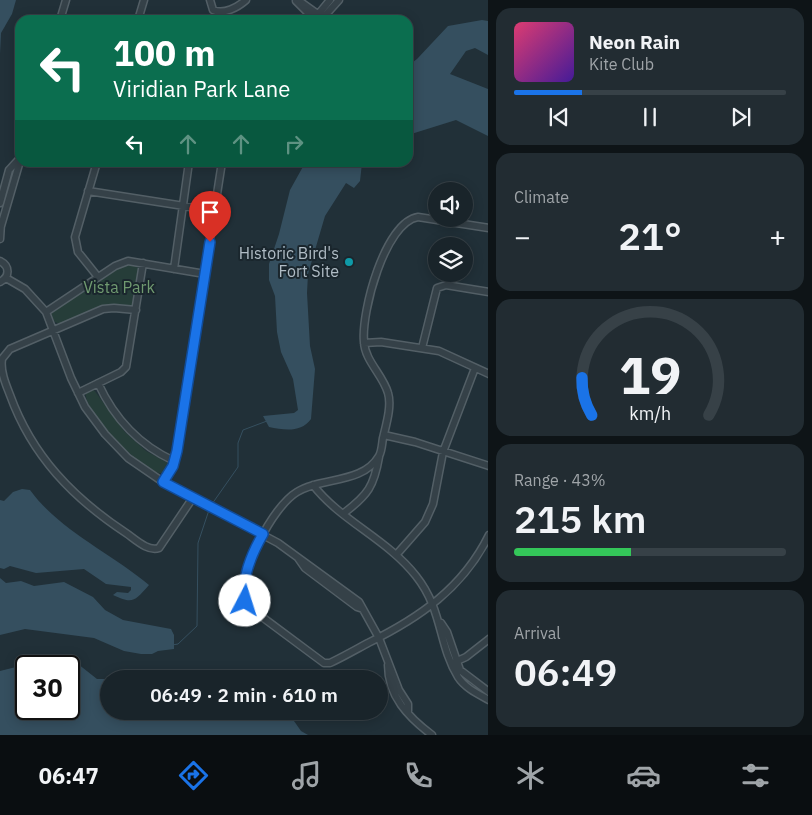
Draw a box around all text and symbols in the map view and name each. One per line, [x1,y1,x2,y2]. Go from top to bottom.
text: 100 m [113,30,216,76]
text: Neon Rain [589,30,680,54]
icon: left [30,35,95,100]
text: Kite Club [589,54,654,74]
text: Viridian Park Lane [113,74,290,103]
icon: previous [545,103,573,131]
icon: pause [636,103,664,131]
icon: next [727,103,755,131]
icon: left [121,130,149,158]
icon: ahead [174,130,202,158]
icon: ahead [227,130,255,158]
icon: right [280,130,308,158]
map controls [428,182,473,282]
button: sound [428,182,473,227]
text: Climate [514,187,569,207]
pin [189,191,231,242]
icon: arrive [196,198,224,226]
text: 21° [618,211,682,260]
text: − [514,218,531,255]
text: + [769,218,786,255]
button: layers [428,237,473,282]
place label: Historic Bird's Fort Site [239,243,339,281]
marker: Historic Bird's Fort Site [343,256,355,268]
park label: Vista Park [83,277,155,297]
text: 19 [619,341,681,408]
text: km/h [629,402,671,425]
text: Range · 43% [514,470,606,490]
text: 215 km [514,494,646,543]
position arrow [218,574,270,626]
text: Arrival [514,623,561,643]
text: 06:49 [514,647,617,696]
speed limit sign: 30 [15,655,80,720]
text: 06:49 · 2 min · 610 m [150,683,338,707]
icon: directions [176,758,211,793]
icon: music [289,758,324,793]
icon: phone [401,758,436,793]
icon: climate [513,758,548,793]
icon: car [626,758,661,793]
icon: filters [738,758,773,793]
text: 06:47 [39,761,99,790]

